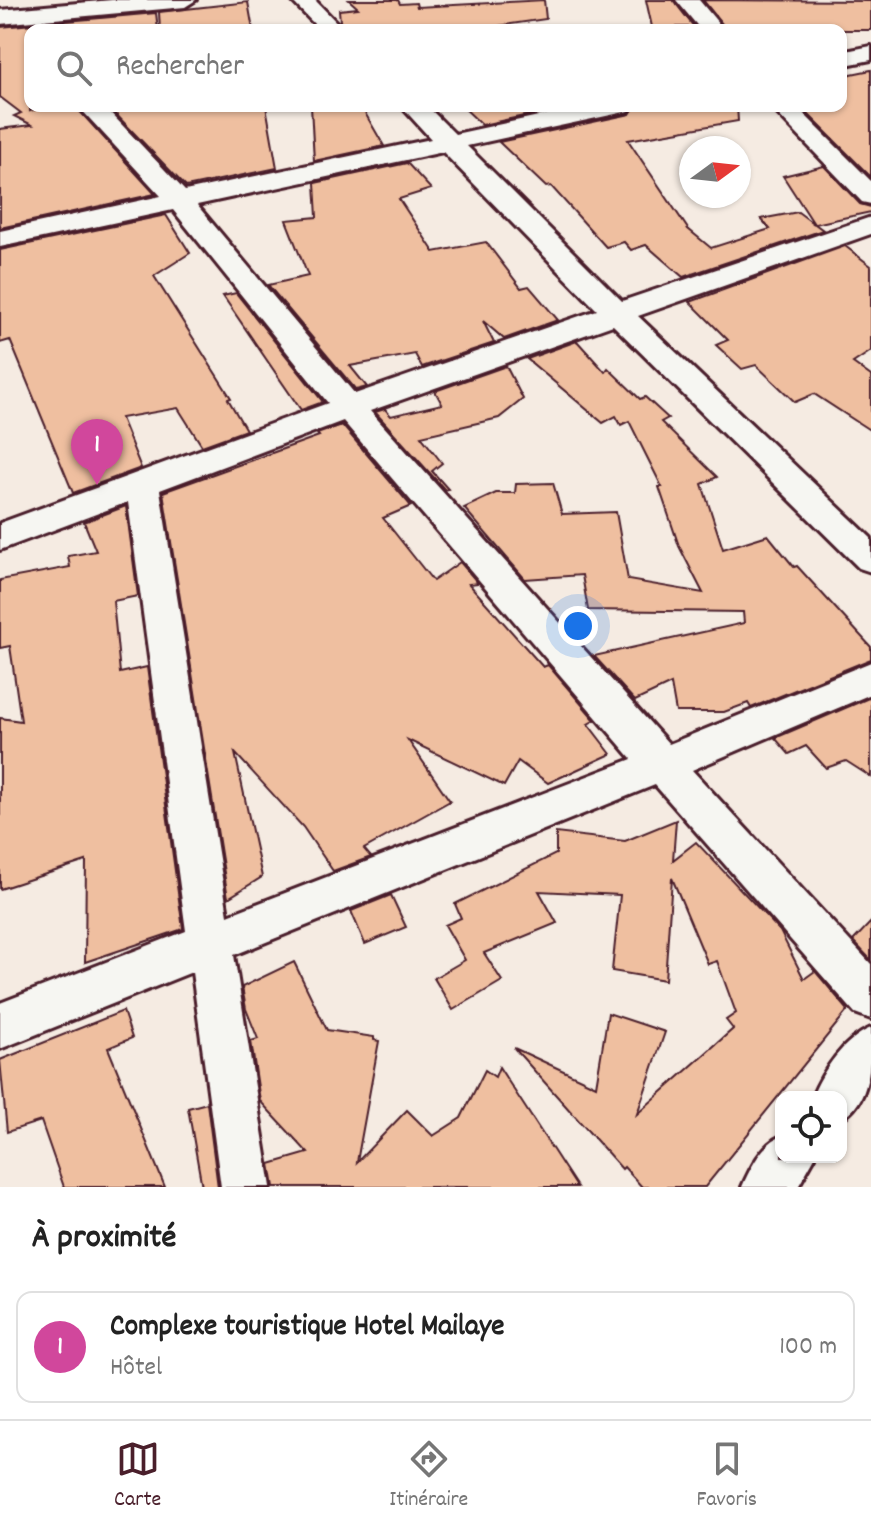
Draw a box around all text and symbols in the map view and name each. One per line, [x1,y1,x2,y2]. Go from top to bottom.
search box [24,24,847,112]
icon: search [52,46,96,90]
text: Rechercher [116,47,244,90]
north arrow [679,136,751,208]
pin: 1 [71,419,123,485]
your location [558,606,598,646]
map controls [775,1091,847,1163]
button: locate [775,1091,847,1163]
text: À proximité [32,1215,176,1264]
text: Complexe touristique Hotel Mailaye [110,1307,504,1350]
text: 1 [57,1329,63,1366]
text: 100 m [779,1329,837,1366]
text: Hôtel [110,1350,162,1387]
tab: Carte [114,1437,161,1516]
tab: Itinéraire [389,1437,468,1516]
tab: Favoris [696,1437,757,1516]

